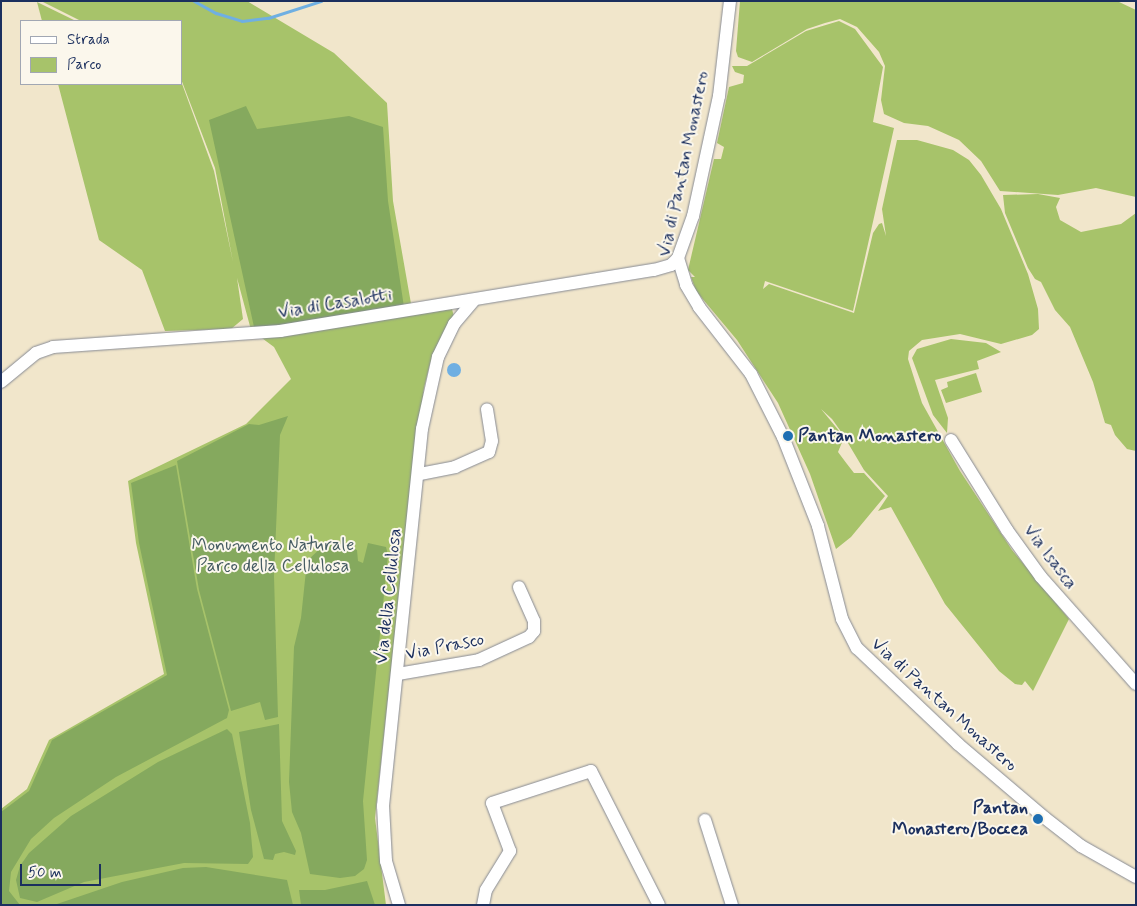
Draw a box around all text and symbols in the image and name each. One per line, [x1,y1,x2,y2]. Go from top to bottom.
legend [20,20,182,85]
text: Strada [67,30,110,50]
text: Parco [67,55,101,75]
street label: Via di Pantan Monastero [654,72,714,256]
street label: Via di Casalotti [275,284,395,324]
place label: Pantan Monastero [798,425,936,447]
marker: Pantan Monastero [782,430,794,442]
street label: Via Isasca [1017,518,1083,596]
street label: Via della Cellulosa [371,529,407,663]
park label: Monumento Naturale Parco della Cellulosa [191,535,355,578]
street label: Via Prasco [405,629,485,665]
street label: Via di Pantan Monastero [868,635,1020,775]
place label: Pantan Monastero/Boccea [892,798,1028,841]
marker: Pantan Monastero/Boccea [1032,813,1044,825]
scale bar [22,854,104,886]
text: 50 m [28,863,62,883]

